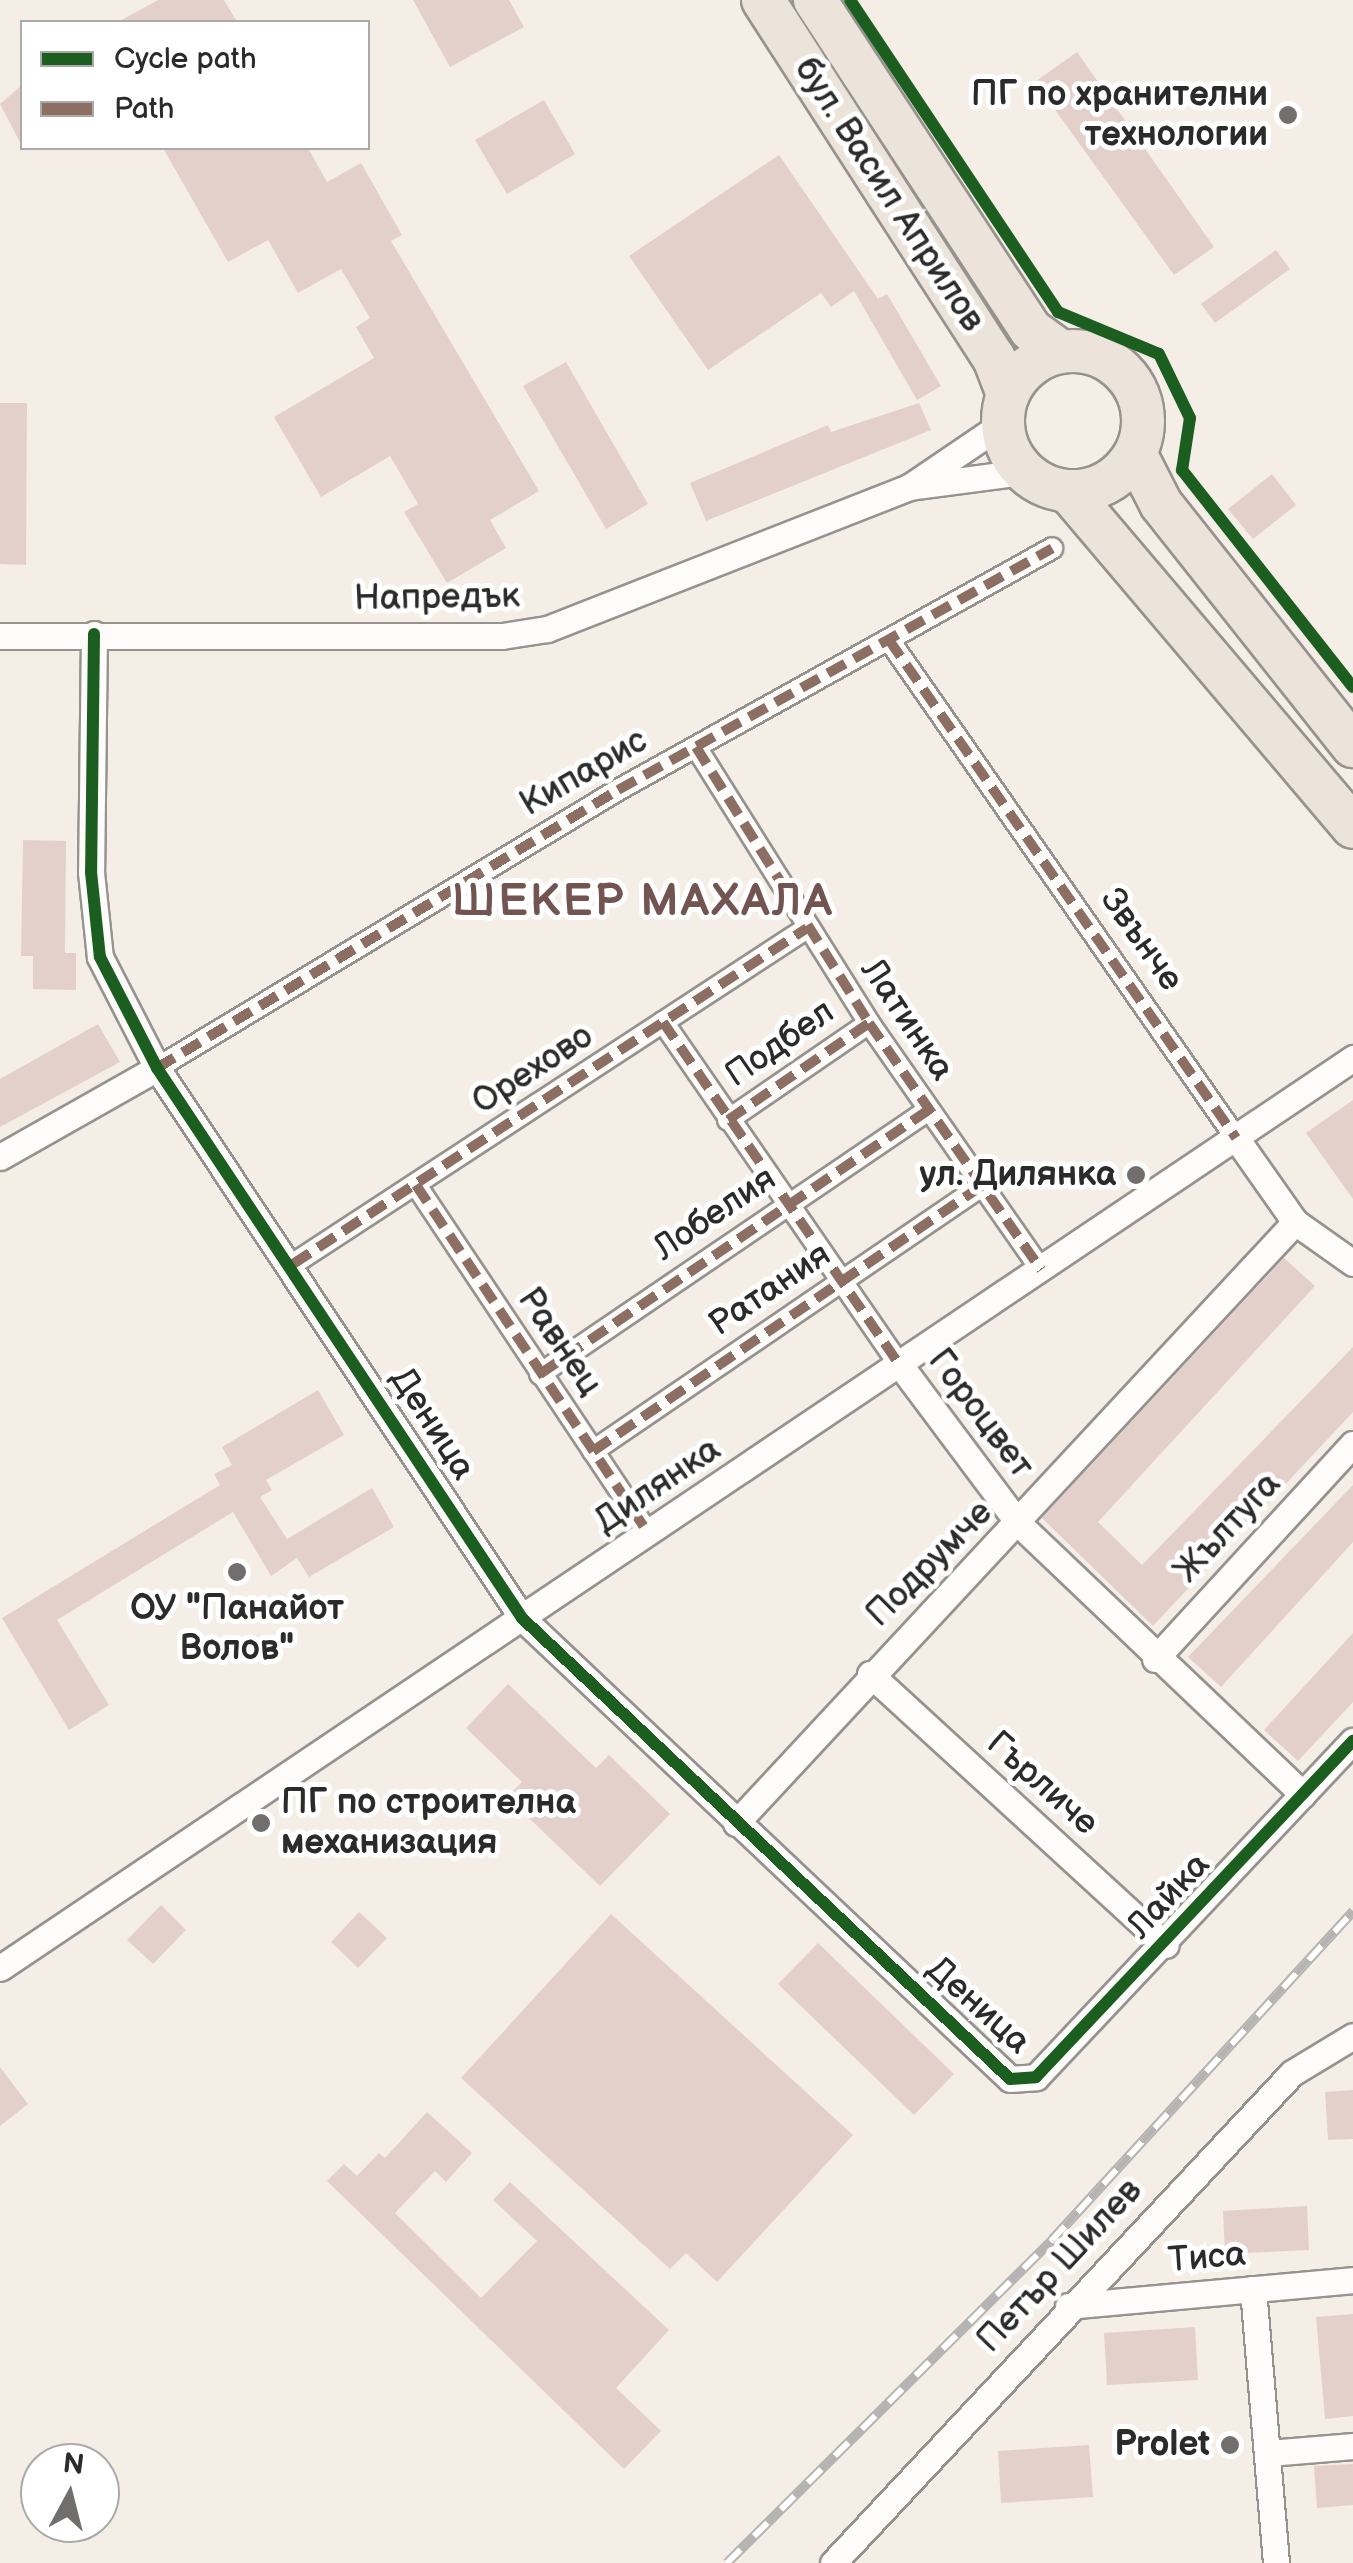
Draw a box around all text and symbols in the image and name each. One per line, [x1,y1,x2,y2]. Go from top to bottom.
legend [20,20,370,150]
text: Cycle path [114,41,257,77]
street label: бул. Васил Априлов [785,50,993,340]
place label: ПГ по хранителни технологии [971,74,1268,156]
text: Path [114,91,174,127]
marker: ПГ по хранителни технологии [1277,104,1299,126]
street label: Напредък [354,576,520,620]
street label: Кипарис [513,720,655,826]
district label: ШЕКЕР МАХАЛА [452,875,834,929]
street label: Звънче [1091,880,1191,1000]
street label: Латинка [851,951,963,1089]
street label: Подбел [717,991,843,1097]
street label: Орехово [465,1016,601,1124]
place label: ул. Дилянка [920,1154,1116,1196]
street label: Лобелия [646,1158,784,1270]
marker: ул. Дилянка [1125,1164,1147,1186]
street label: Ратания [701,1234,839,1346]
street label: Равнец [508,1280,610,1404]
street label: Гороцвет [918,1341,1042,1487]
street label: Деница [380,1360,484,1488]
street label: Дилянка [587,1429,729,1543]
street label: Жълтуга [1166,1464,1290,1592]
street label: Подрумче [858,1492,1002,1636]
marker: ОУ "Панайот Волов" [226,1561,248,1583]
place label: ОУ "Панайот Волов" [130,1588,344,1670]
street label: Гърличе [978,1723,1106,1845]
place label: ПГ по строителна механизация [281,1782,576,1864]
marker: ПГ по строителна механизация [250,1812,272,1834]
street label: Лайка [1119,1845,1219,1947]
street label: Деница [918,1949,1038,2063]
street label: Петър Шилев [969,2171,1151,2361]
street label: Тиса [1166,2234,1248,2282]
place label: Prolet [1114,2424,1210,2466]
marker: Prolet [1219,2434,1241,2456]
north arrow [20,2443,120,2543]
text: N [61,2447,86,2482]

